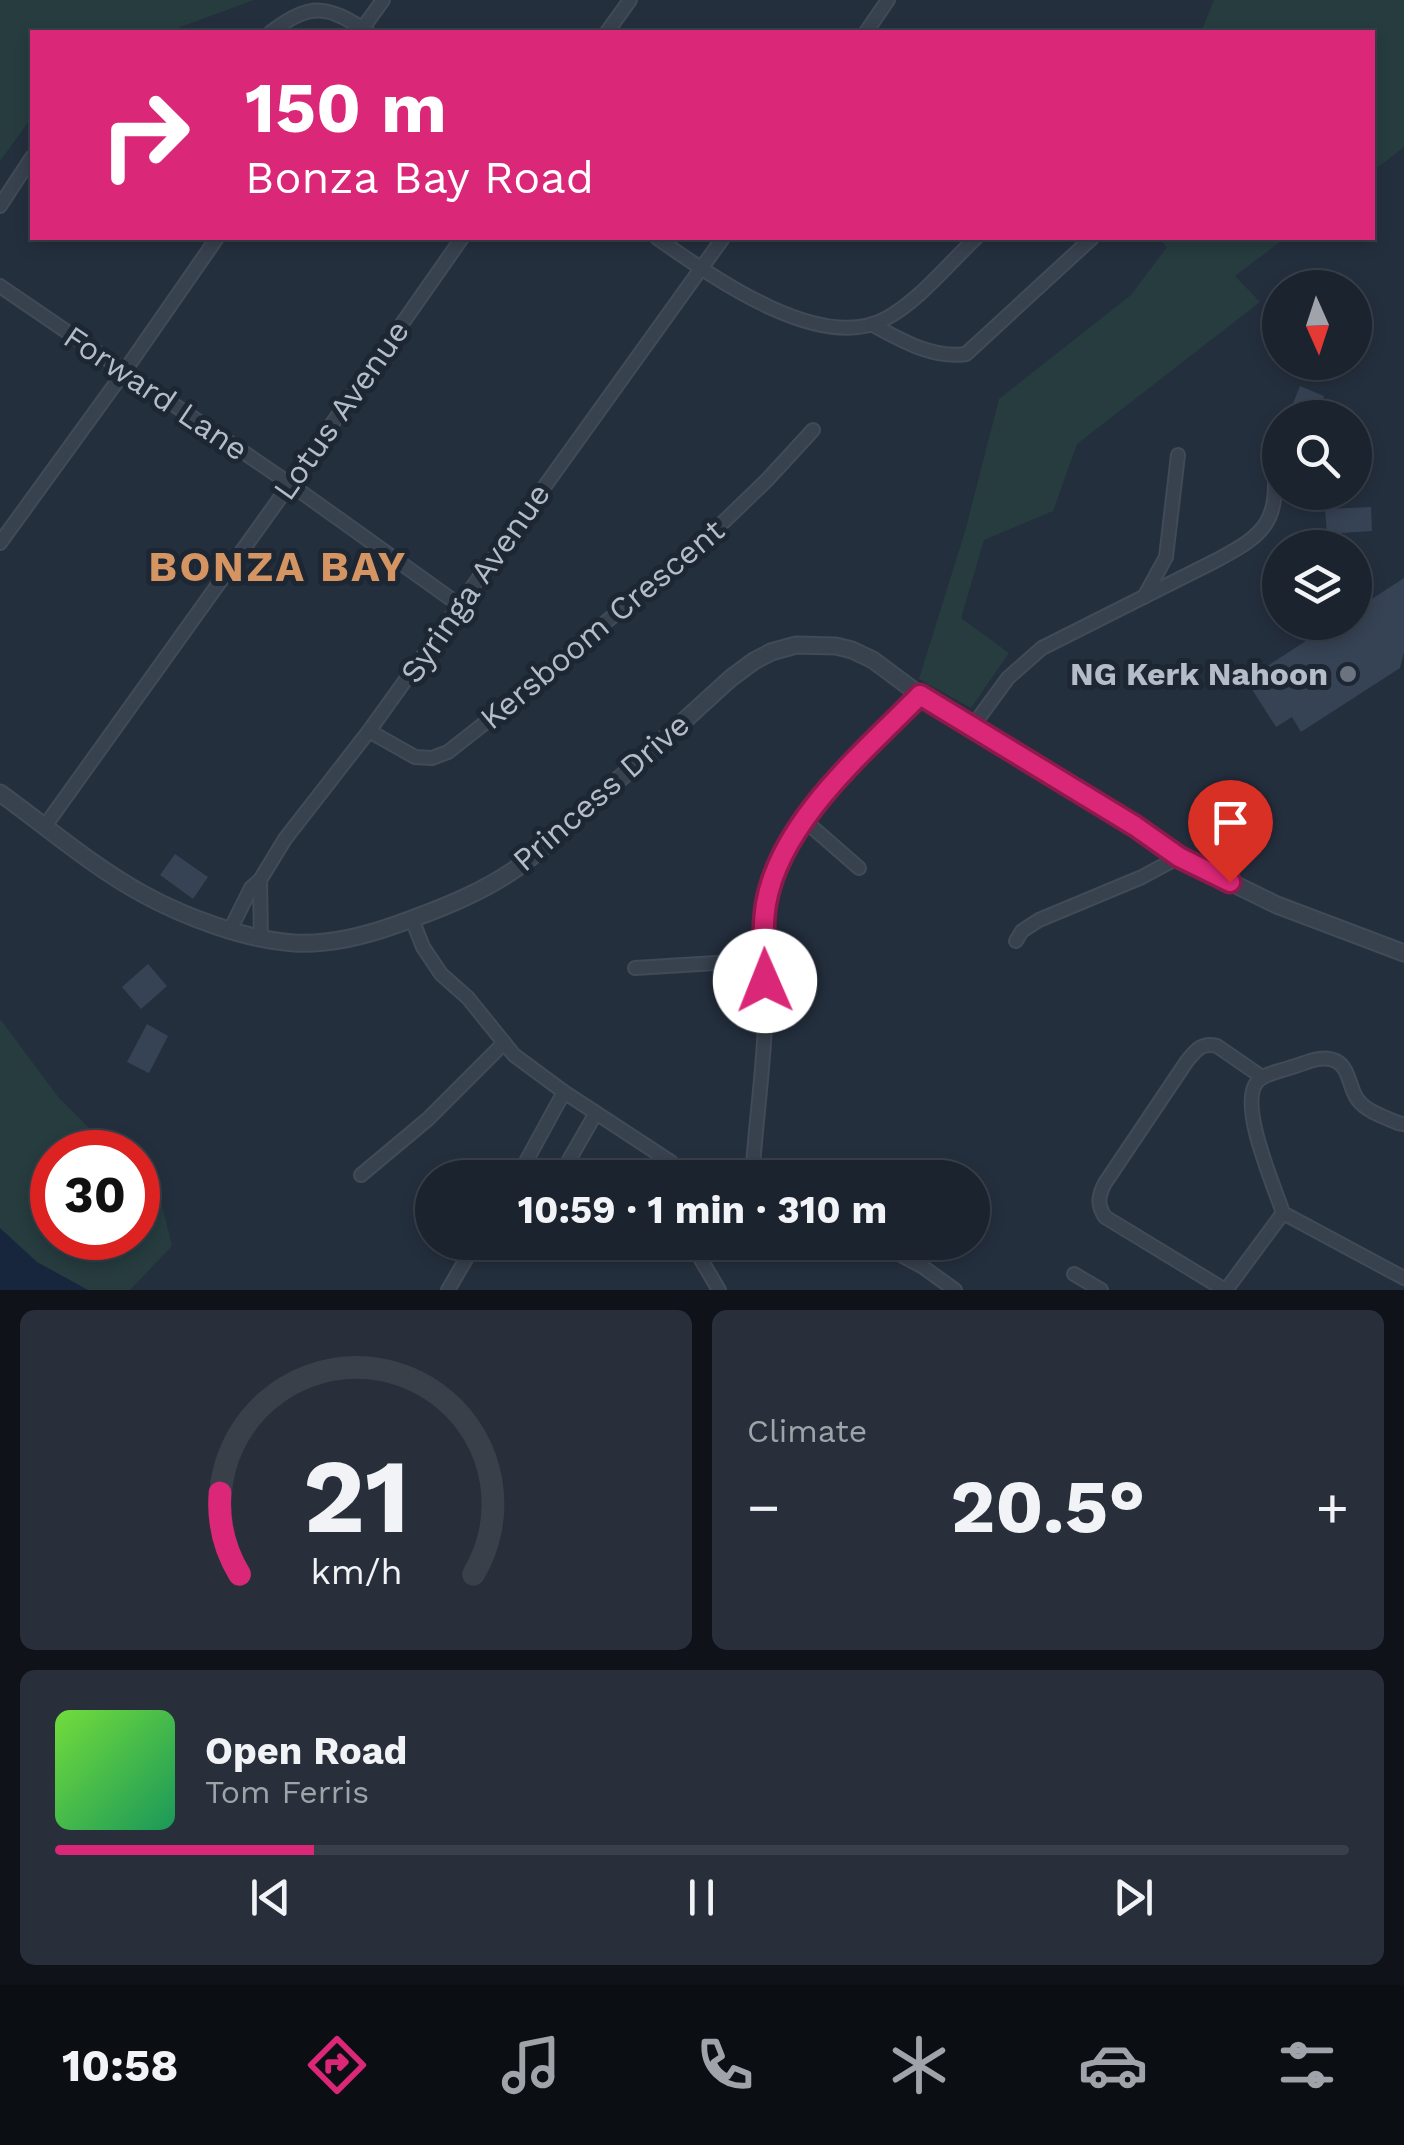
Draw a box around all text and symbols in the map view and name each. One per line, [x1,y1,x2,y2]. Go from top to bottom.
text: 150 m [245,67,447,149]
icon: right [80,70,210,200]
text: Bonza Bay Road [245,151,594,204]
north arrow [1262,270,1372,380]
map controls [1262,270,1372,640]
street label: Lotus Avenue [265,313,417,507]
street label: Forward Lane [57,318,255,468]
button: search [1262,400,1372,510]
street label: Syringa Avenue [392,476,558,690]
street label: Kersboom Crescent [472,511,732,737]
button: layers [1262,530,1372,640]
district label: BONZA BAY [148,542,408,591]
place label: NG Kerk Nahoon [1070,655,1328,693]
marker: NG Kerk Nahoon [1337,663,1359,685]
street label: Princess Drive [505,705,697,879]
pin [1188,780,1273,883]
icon: arrive [1203,795,1258,850]
position arrow [713,929,817,1033]
speed limit sign: 30 [30,1130,160,1260]
text: 10:59 · 1 min · 310 m [518,1188,887,1232]
text: Climate [747,1412,867,1450]
text: 21 [303,1435,409,1557]
text: 20.5° [951,1462,1145,1550]
text: − [747,1475,780,1539]
text: + [1316,1475,1349,1539]
text: km/h [310,1551,402,1593]
text: Open Road [205,1729,407,1773]
text: Tom Ferris [205,1773,369,1811]
icon: previous [243,1870,298,1925]
icon: pause [674,1870,729,1925]
icon: next [1106,1870,1161,1925]
icon: directions [302,2030,372,2100]
icon: music [496,2030,566,2100]
icon: phone [690,2030,760,2100]
icon: climate [884,2030,954,2100]
icon: car [1078,2030,1148,2100]
icon: filters [1272,2030,1342,2100]
text: 10:58 [62,2039,178,2092]

